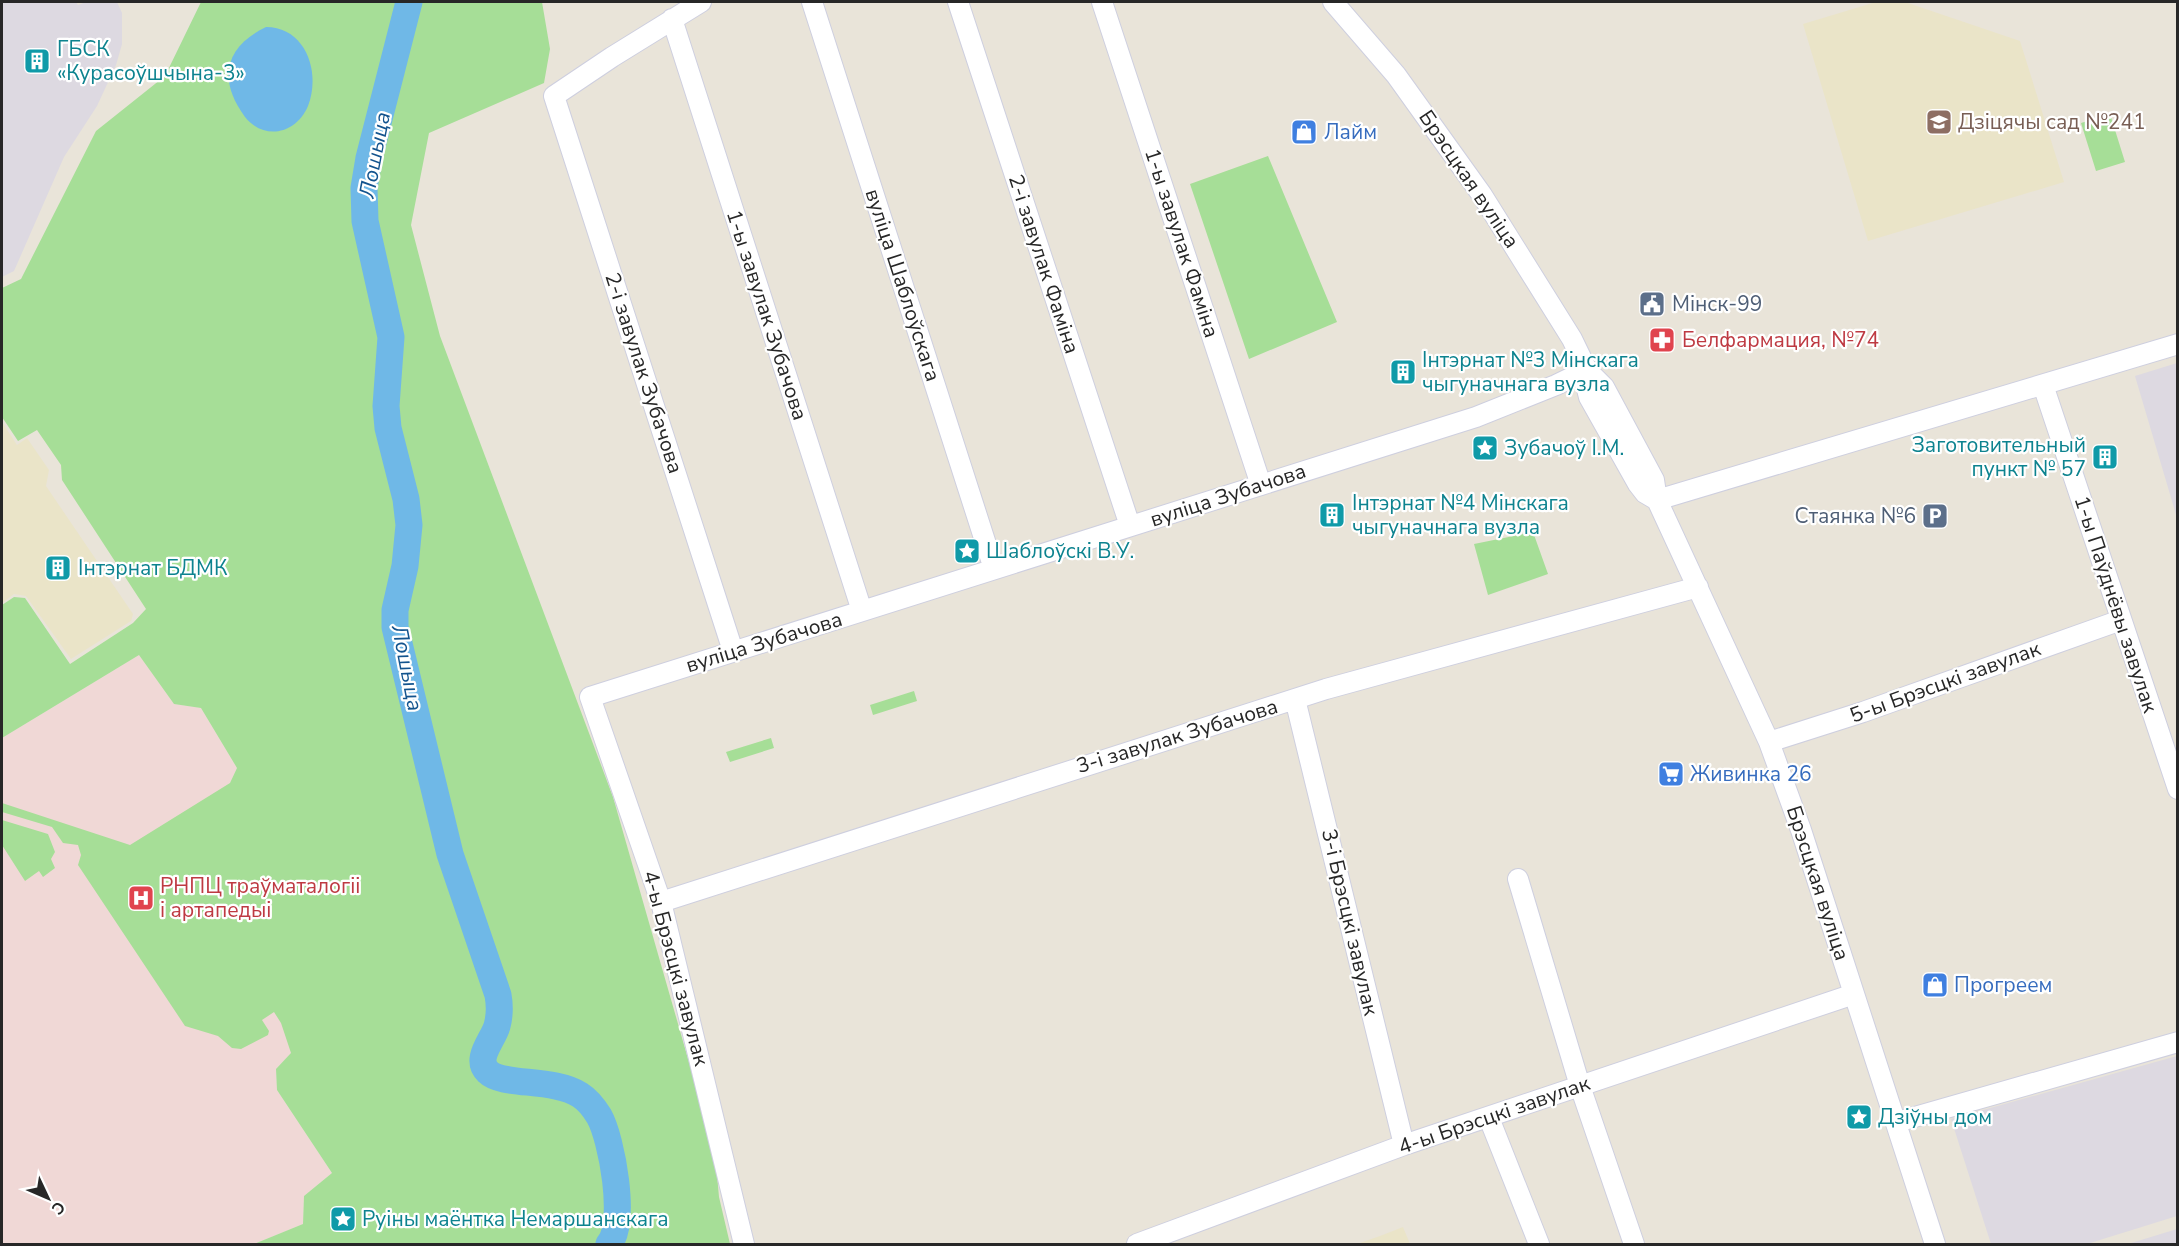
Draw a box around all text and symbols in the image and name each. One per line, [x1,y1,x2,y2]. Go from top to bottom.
place label: ГБСК «Курасоўшчына-3» [57,35,245,87]
building icon: ГБСК «Курасоўшчына-3» [22,46,52,76]
street label: Брэсцкая вуліца [1412,104,1526,254]
school or university icon: Дзіцячы сад №241 [1924,107,1954,137]
place label: Дзіцячы сад №241 [1958,108,2146,136]
water label: Лошыца [352,109,398,202]
shop icon: Лайм [1289,117,1319,147]
place label: Лайм [1324,118,1377,146]
street label: 1-ы завулак Фаміна [1138,145,1226,341]
street label: 2-і завулак Фаміна [1002,171,1086,357]
street label: вуліца Шаблоўскага [859,185,947,385]
street label: 1-ы завулак Зубачова [720,206,814,424]
street label: 2-і завулак Зубачова [598,269,690,477]
public building icon: Мінск-99 [1637,289,1667,319]
place label: Мінск-99 [1672,290,1762,318]
pharmacy icon: Белфармация, №74 [1647,325,1677,355]
place label: Белфармация, №74 [1682,326,1879,354]
place label: Інтэрнат №3 Мінскага чыгуначнага вузла [1422,346,1639,398]
building icon: Інтэрнат №3 Мінскага чыгуначнага вузла [1388,357,1418,387]
place label: Заготовительный пункт № 57 [1911,431,2086,483]
place icon: Зубачоў І.М. [1470,433,1500,463]
place label: Зубачоў І.М. [1504,434,1624,462]
building icon: Заготовительный пункт № 57 [2090,442,2120,472]
street label: вуліца Зубачова [1147,457,1309,533]
place label: Інтэрнат №4 Мінскага чыгуначнага вузла [1352,489,1569,541]
street label: 1-ы Паўднёвы завулак [2068,492,2165,717]
building icon: Інтэрнат №4 Мінскага чыгуначнага вузла [1317,500,1347,530]
parking icon: Стаянка №6 [1920,501,1950,531]
place label: Стаянка №6 [1795,502,1916,530]
place icon: Шаблоўскі В.У. [952,536,982,566]
place label: Шаблоўскі В.У. [986,537,1134,565]
building icon: Інтэрнат БДМК [43,553,73,583]
place label: Інтэрнат БДМК [78,554,228,582]
street label: вуліца Зубачова [682,605,846,679]
water label: Лошыца [384,621,430,714]
street label: 5-ы Брэсцкі завулак [1846,634,2045,730]
street label: 3-і завулак Зубачова [1073,692,1281,780]
supermarket icon: Живинка 26 [1656,759,1686,789]
place label: Живинка 26 [1690,760,1812,788]
street label: Брэсцкая вуліца [1780,802,1856,964]
street label: 3-і Брэсцкі завулак [1315,826,1385,1019]
street label: 4-ы Брэсцкі завулак [636,867,716,1070]
place label: РНПЦ траўматалогіі і артапедыі [160,872,360,924]
hospital icon: РНПЦ траўматалогіі і артапедыі [126,883,156,913]
shop icon: Прогреем [1920,970,1950,1000]
place label: Прогреем [1954,971,2052,999]
street label: 4-ы Брэсцкі завулак [1394,1069,1594,1161]
place icon: Дзіўны дом [1844,1102,1874,1132]
place label: Дзіўны дом [1878,1103,1992,1131]
north arrow [18,1168,78,1228]
text: С [46,1196,70,1219]
place icon: Руіны маёнтка Немаршанскага [328,1204,358,1234]
place label: Руіны маёнтка Немаршанскага [362,1205,669,1233]

